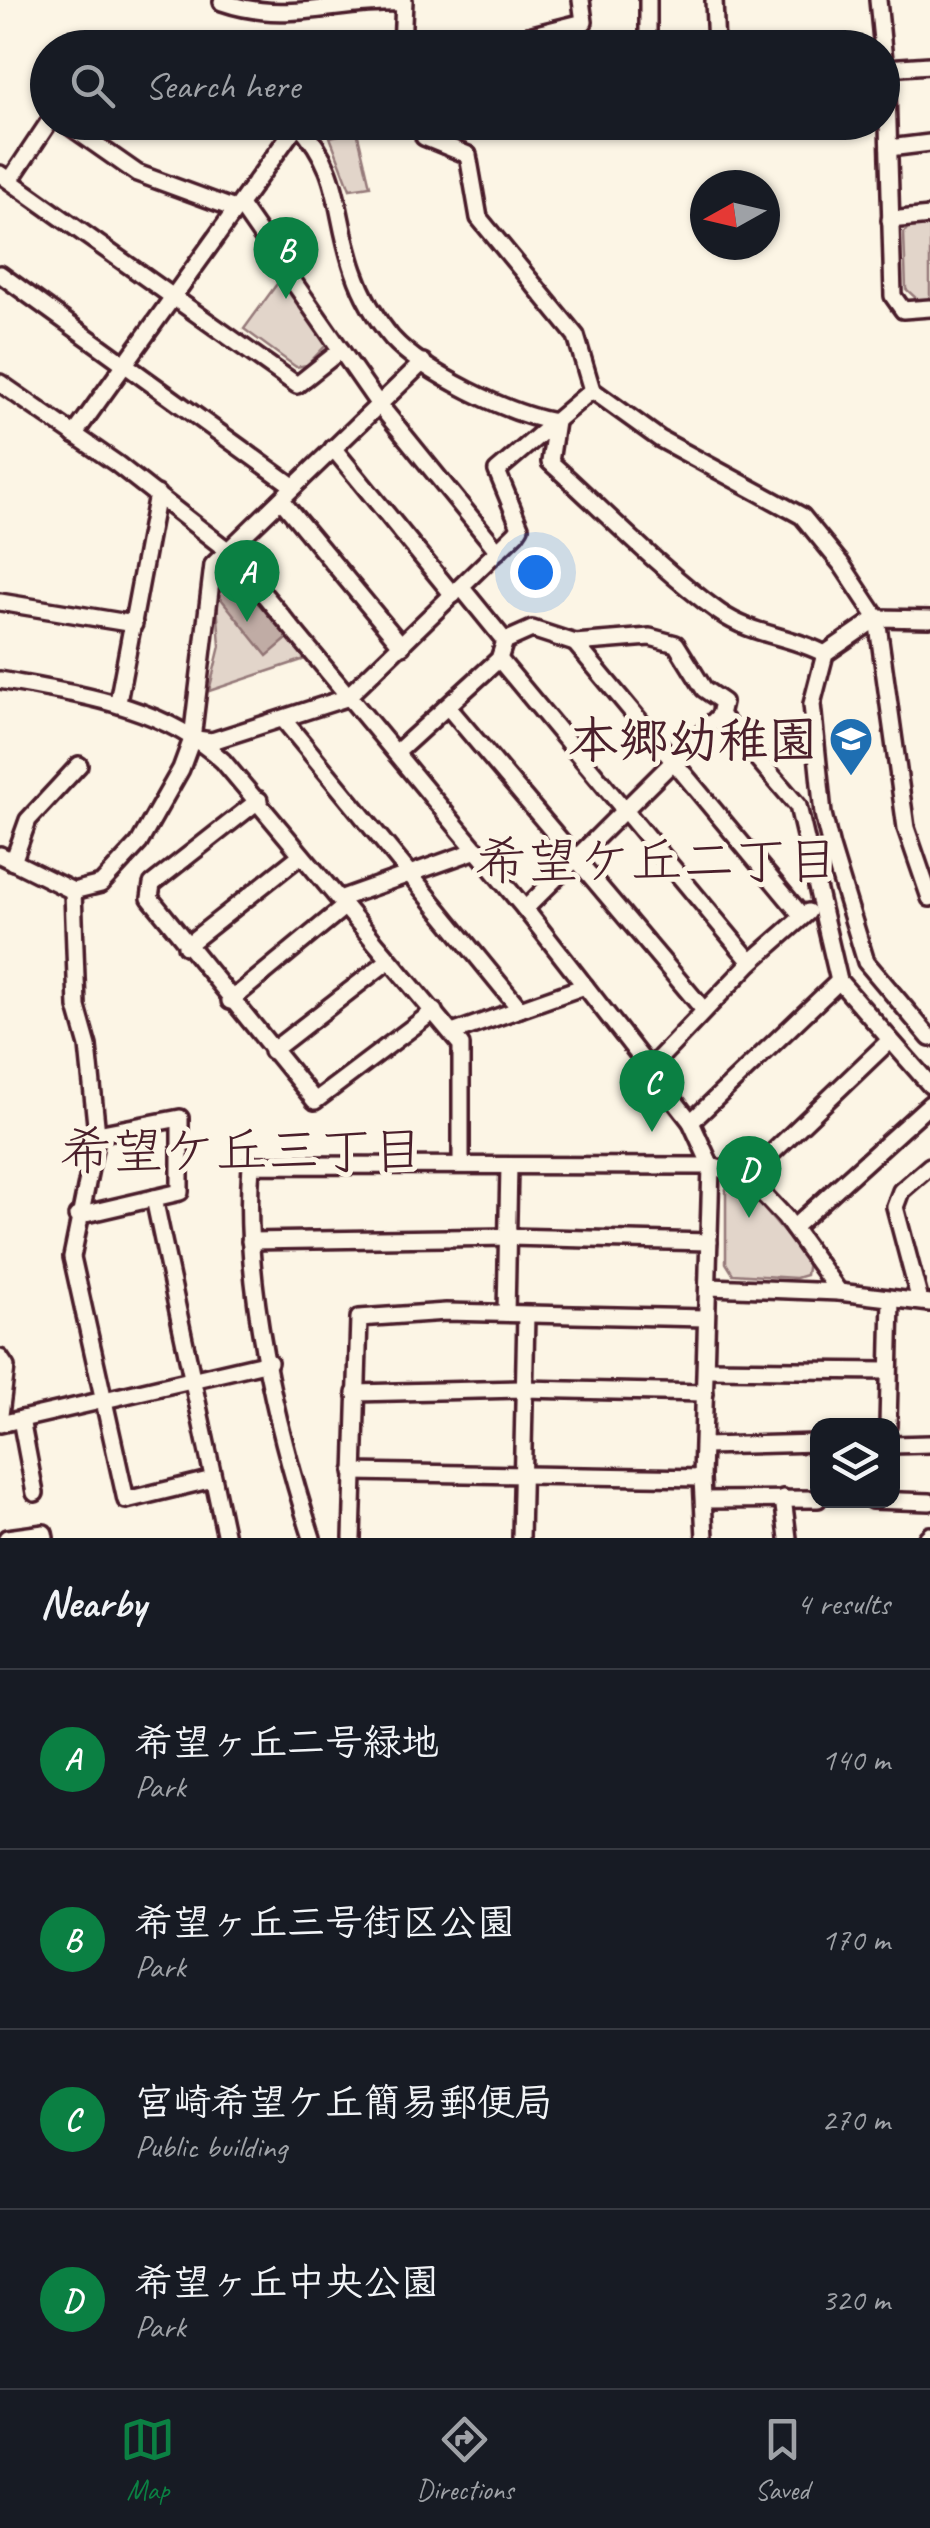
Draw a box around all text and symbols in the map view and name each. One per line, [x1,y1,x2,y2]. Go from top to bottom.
search box [30,30,900,140]
icon: search [65,58,120,113]
text: Search here [145,62,300,109]
north arrow [690,170,780,260]
pin: B [254,216,318,299]
pin: A [214,540,280,622]
your location [510,547,561,598]
place label: 本郷幼稚園 [568,709,818,772]
school or university icon: 本郷幼稚園 [828,716,874,777]
district label: 希望ケ丘二丁目 [475,828,839,894]
pin: C [620,1050,684,1132]
district label: 希望ケ丘三丁目 [60,1118,424,1184]
pin: D [716,1136,782,1218]
map controls [810,1418,900,1508]
button: layers [810,1418,900,1508]
text: Nearby [40,1577,146,1630]
text: 4 results [796,1583,890,1624]
text: 希望ヶ丘二号緑地 [135,1719,439,1766]
text: A [64,1739,81,1780]
text: 140 m [821,1739,890,1780]
text: Park [135,1766,186,1807]
text: 希望ヶ丘三号街区公園 [135,1899,515,1946]
text: B [64,1919,81,1960]
text: 170 m [821,1919,890,1960]
text: Park [135,1946,186,1987]
text: 宮崎希望ケ丘簡易郵便局 [135,2079,553,2126]
text: C [65,2099,80,2140]
text: 270 m [821,2099,890,2140]
text: Public building [135,2126,287,2167]
text: 希望ヶ丘中央公園 [135,2259,439,2306]
text: D [63,2279,82,2320]
text: 320 m [821,2279,890,2320]
text: Park [135,2306,186,2347]
tab: Map [120,2412,175,2507]
tab: Directions [416,2412,514,2507]
tab: Saved [755,2412,810,2507]

